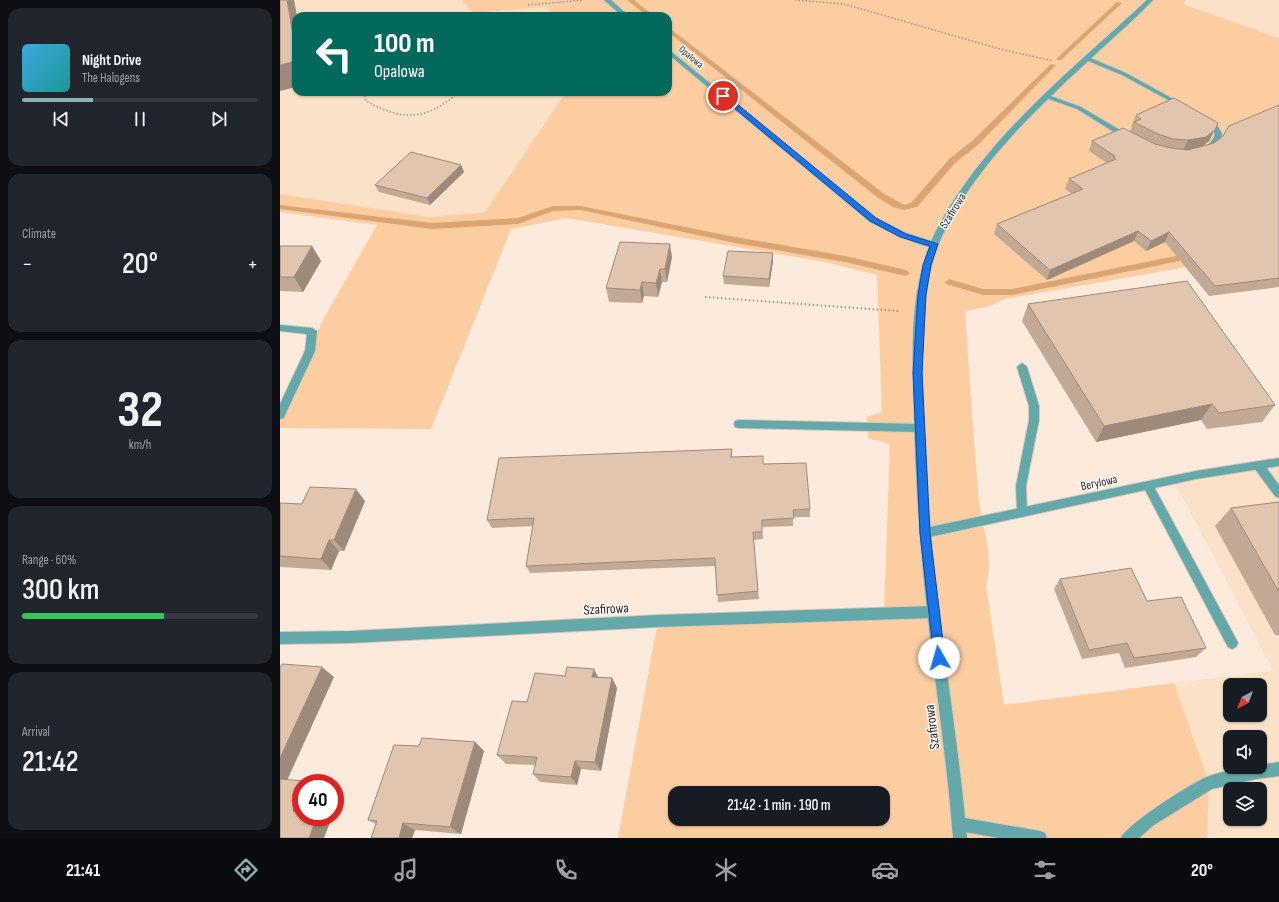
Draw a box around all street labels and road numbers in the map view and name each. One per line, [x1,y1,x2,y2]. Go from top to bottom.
street label: Opalowa [676,43,706,71]
street label: Szafirowa [936,190,970,231]
street label: Berylowa [1079,472,1119,494]
street label: Szafirowa [583,599,629,619]
street label: Szafirowa [921,704,943,750]

